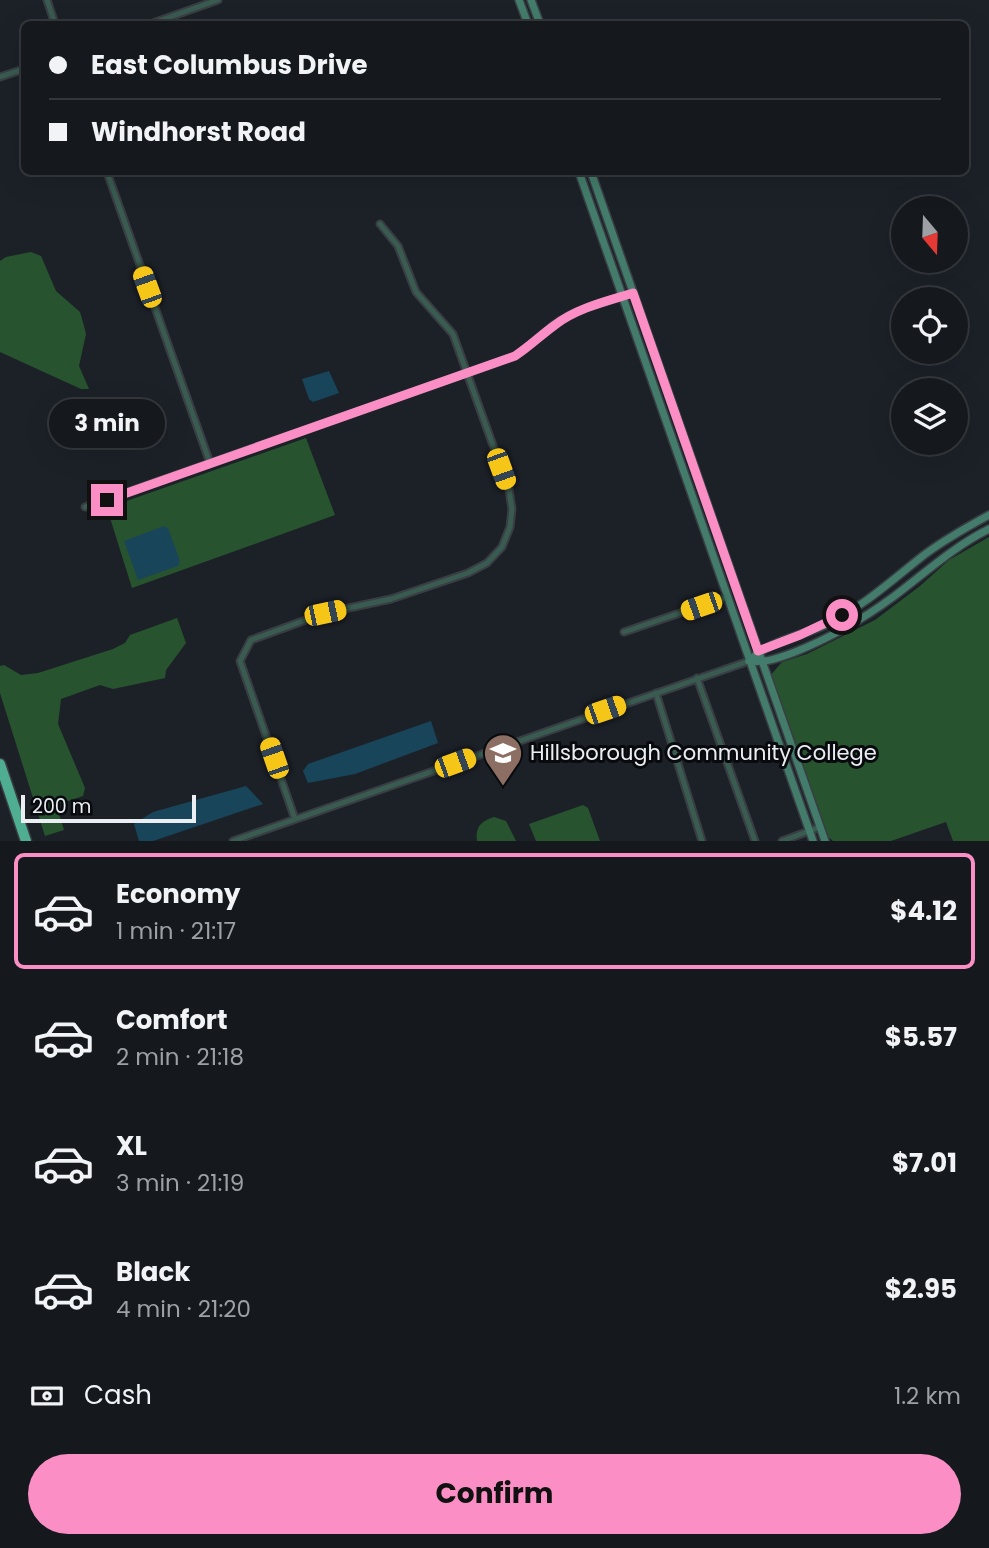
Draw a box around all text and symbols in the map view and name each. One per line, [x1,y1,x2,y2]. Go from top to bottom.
text: East Columbus Drive [91,47,368,83]
text: Windhorst Road [91,114,306,150]
north arrow [891,196,968,273]
map controls [891,196,968,455]
car [130,264,165,310]
button: locate [891,287,968,364]
button: layers [891,378,968,455]
callout: 3 min [49,398,165,448]
text: 3 min [74,407,140,439]
car [484,446,519,492]
route end [91,484,123,516]
car [678,589,725,623]
car [303,598,348,628]
route start [826,599,858,631]
car [582,693,629,727]
school or university icon: Hillsborough Community College [482,732,524,787]
car [258,735,291,781]
place label: Hillsborough Community College [530,738,877,767]
car [432,746,479,780]
scale bar [21,792,196,824]
text: 200 m [32,793,91,820]
text: Economy [116,876,240,912]
icon: car [32,880,95,943]
text: $4.12 [890,893,957,929]
text: 1 min · 21:17 [116,915,236,947]
text: Comfort [116,1002,228,1038]
icon: car [32,1006,95,1069]
text: $5.57 [885,1019,957,1055]
text: 2 min · 21:18 [116,1041,244,1073]
text: XL [116,1128,147,1164]
icon: car [32,1132,95,1195]
text: $7.01 [892,1145,957,1181]
text: 3 min · 21:19 [116,1167,244,1199]
text: Black [116,1254,190,1290]
icon: car [32,1258,95,1321]
text: $2.95 [885,1271,957,1307]
text: 4 min · 21:20 [116,1293,251,1325]
icon: cash [28,1377,66,1415]
text: Cash [84,1377,152,1413]
text: 1.2 km [894,1380,961,1412]
button: Confirm [28,1454,961,1534]

